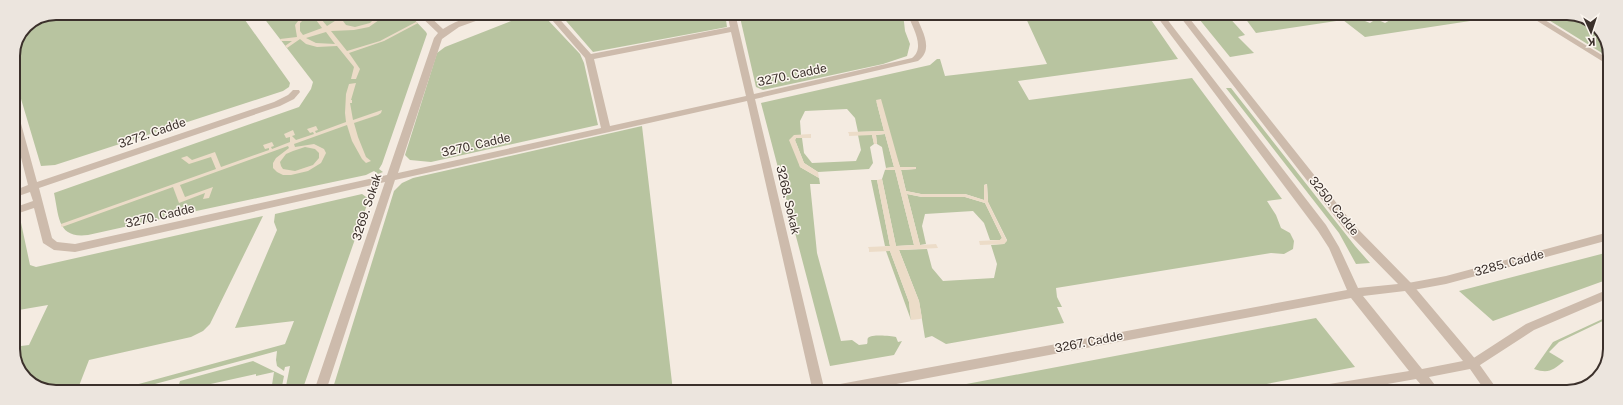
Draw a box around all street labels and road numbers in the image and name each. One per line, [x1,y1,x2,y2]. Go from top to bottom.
street label: 3270. Cadde [756,61,828,89]
street label: 3272. Cadde [116,115,188,151]
street label: 3270. Cadde [440,130,512,160]
street label: 3268. Sokak [773,164,803,236]
street label: 3269. Sokak [350,171,385,242]
street label: 3250. Cadde [1306,174,1362,238]
street label: 3270. Cadde [124,201,196,231]
street label: 3285. Cadde [1473,247,1546,279]
street label: 3267. Cadde [1054,328,1124,355]

